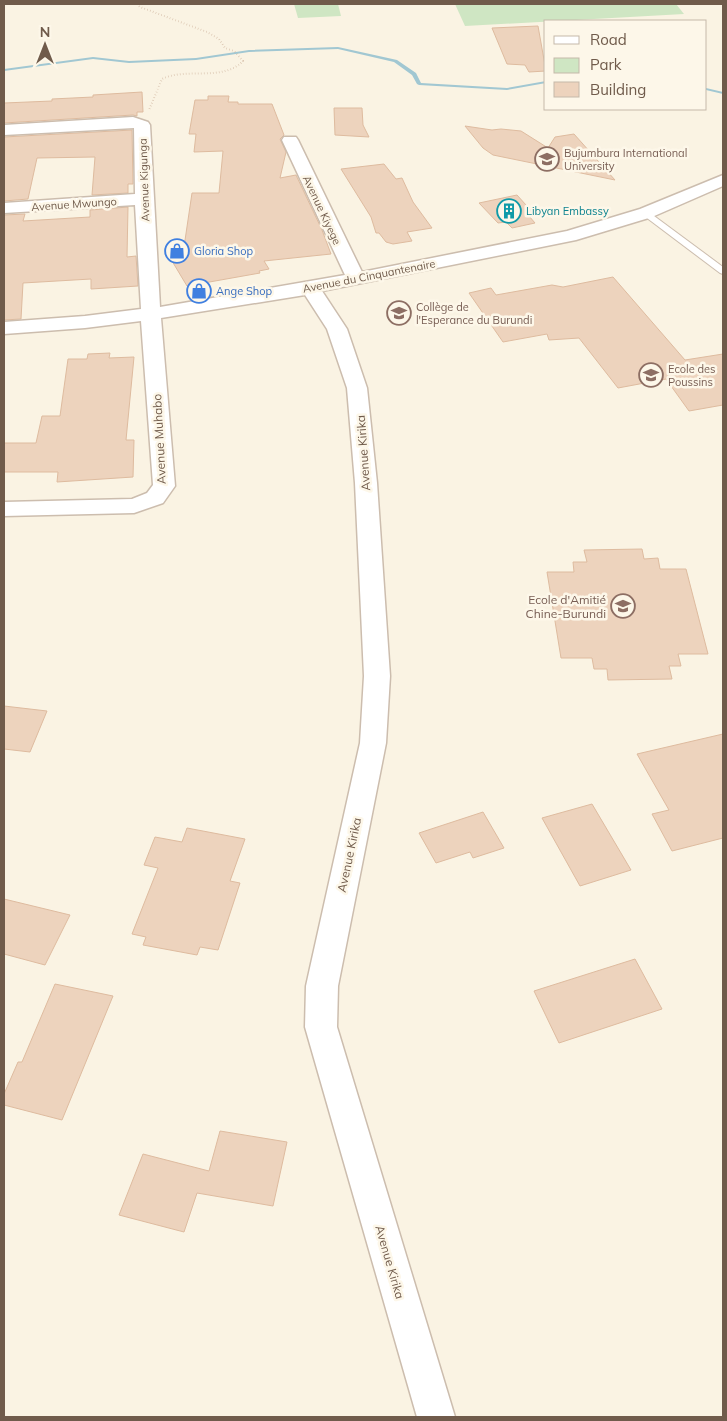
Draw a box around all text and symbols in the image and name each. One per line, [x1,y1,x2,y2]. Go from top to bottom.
north arrow [20,20,70,70]
legend [544,20,707,110]
text: N [40,23,50,41]
text: Road [590,30,627,49]
text: Park [590,55,622,74]
text: Building [590,80,646,99]
street label: Avenue Kigunga [136,138,152,222]
school or university icon: Bujumbura International University [534,146,560,172]
place label: Bujumbura International University [564,146,687,173]
street label: Avenue Kiyege [300,173,344,247]
street label: Avenue Mwungo [31,194,117,214]
building icon: Libyan Embassy [496,198,522,224]
place label: Libyan Embassy [526,204,609,218]
shop icon: Gloria Shop [164,238,190,264]
place label: Gloria Shop [194,244,254,258]
street label: Avenue du Cinquantenaire [301,256,437,296]
shop icon: Ange Shop [186,278,212,304]
place label: Ange Shop [216,284,273,298]
school or university icon: Collège de l'Esperance du Burundi [386,300,412,326]
place label: Collège de l'Esperance du Burundi [416,300,532,327]
school or university icon: Ecole des Poussins [638,362,664,388]
place label: Ecole des Poussins [668,362,716,389]
street label: Avenue Muhabo [149,393,169,485]
street label: Avenue Kirika [353,415,373,491]
place label: Ecole d'Amitié Chine-Burundi [526,592,606,621]
school or university icon: Ecole d'Amitié Chine-Burundi [610,593,636,619]
street label: Avenue Kirika [334,816,364,894]
street label: Avenue Kirika [372,1223,408,1301]

